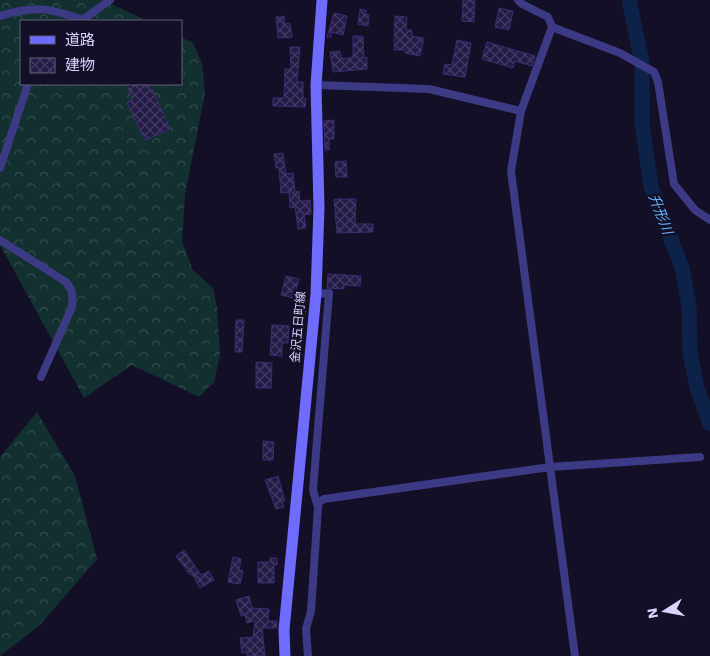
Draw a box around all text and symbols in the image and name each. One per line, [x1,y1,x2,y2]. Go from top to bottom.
legend [20,20,182,85]
text: 道路 [65,31,95,49]
text: 建物 [65,56,95,74]
water label: 升形川 [646,192,677,238]
street label: 金沢五日町線 [288,291,308,363]
north arrow [640,586,690,636]
text: N [643,607,661,620]

